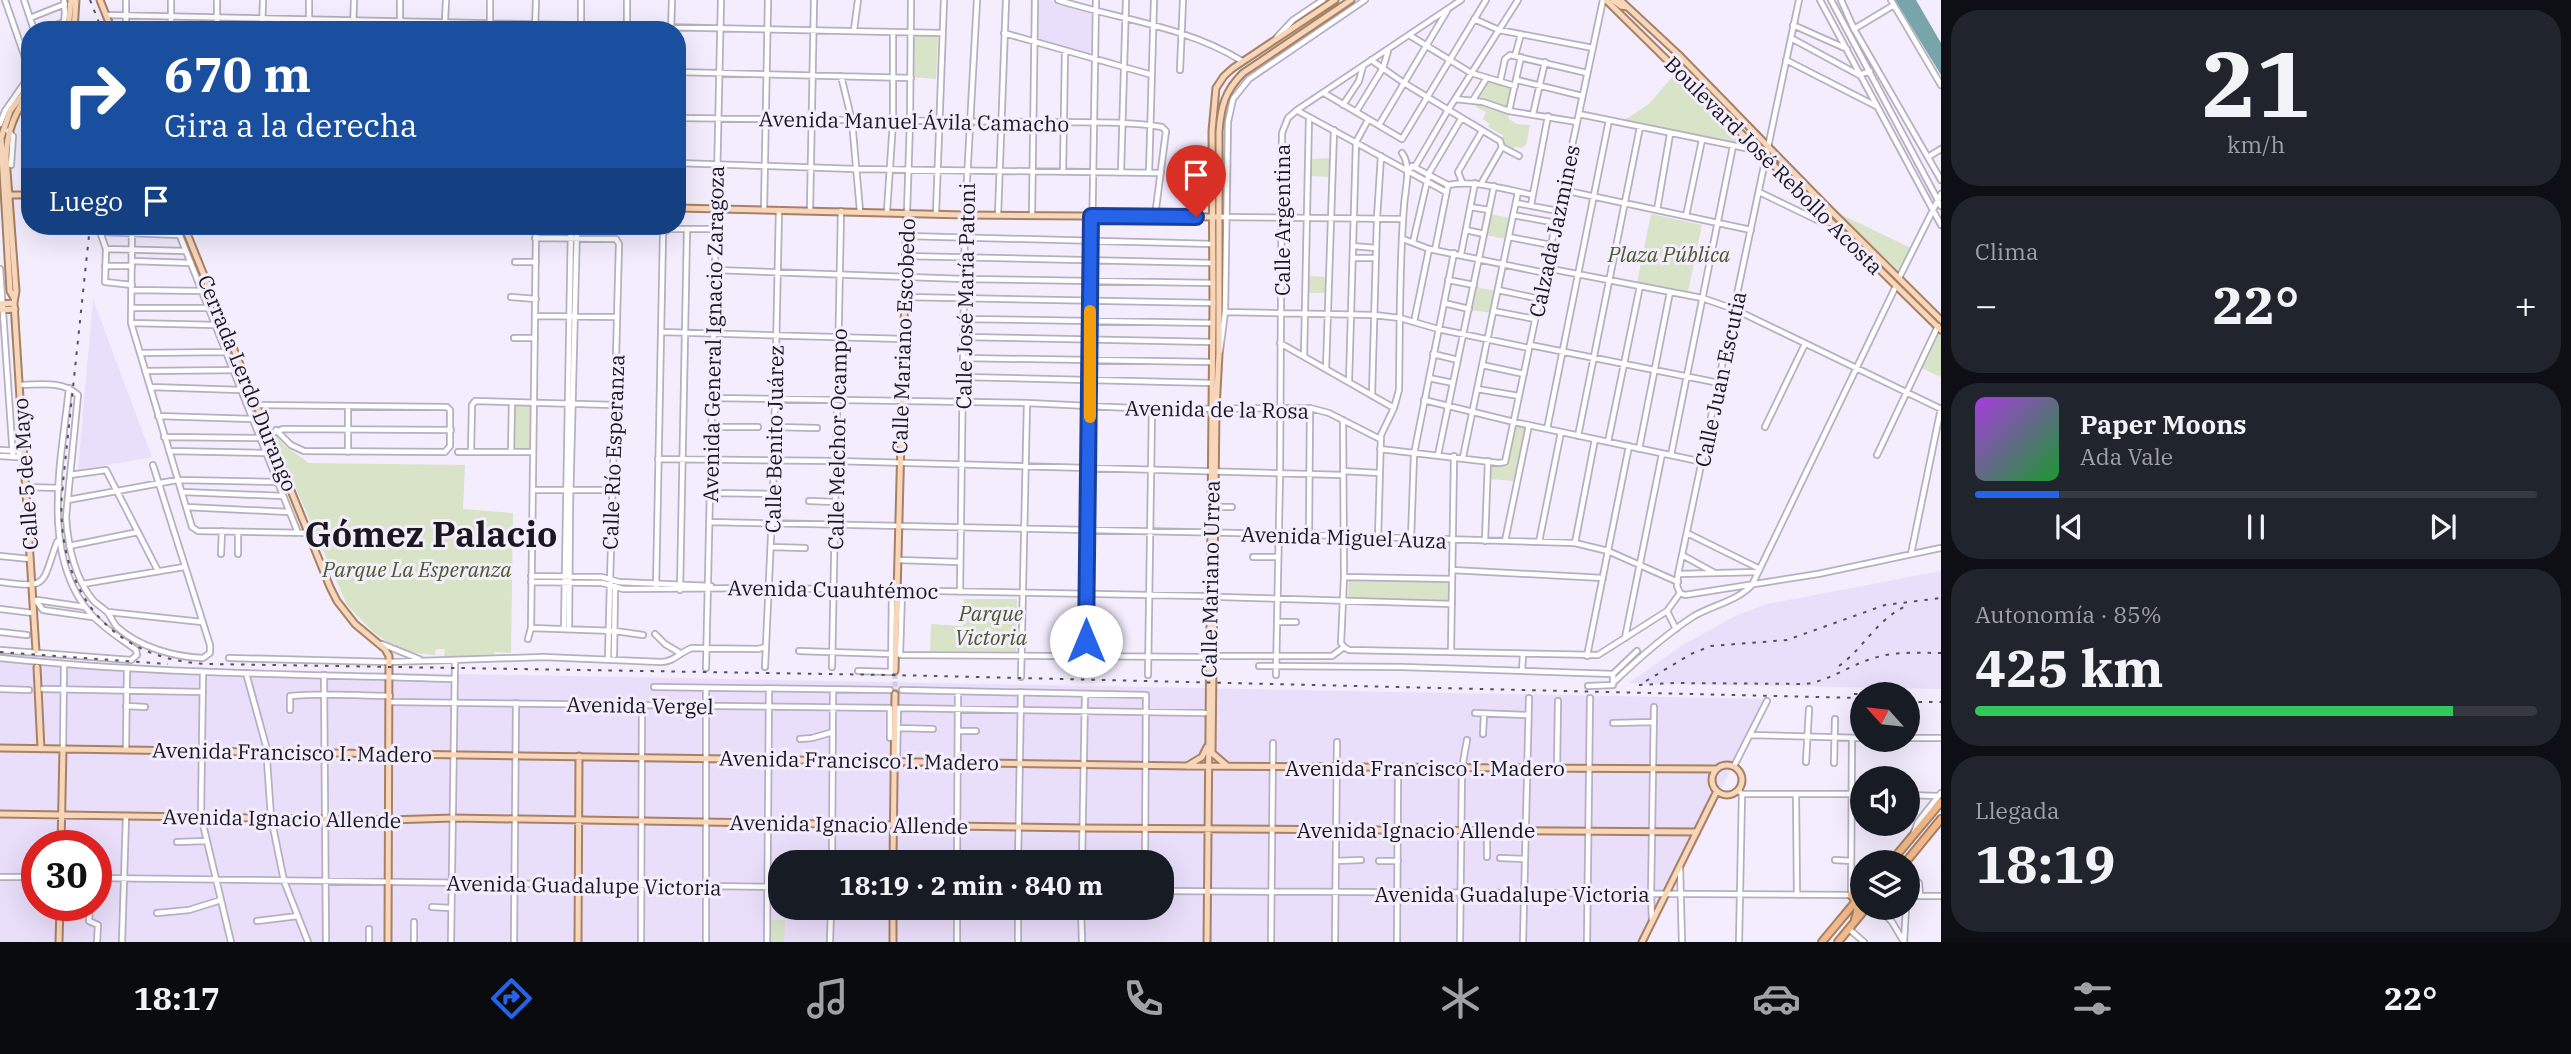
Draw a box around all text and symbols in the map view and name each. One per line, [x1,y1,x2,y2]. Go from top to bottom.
text: 21 [2201,24,2311,142]
text: 670 m [164,42,311,105]
icon: right [49,49,140,140]
street label: Boulevard José Rebollo Acosta [1659,50,1889,280]
text: Gira a la derecha [164,104,418,146]
street label: Avenida Manuel Ávila Camacho [759,104,1069,138]
text: km/h [2227,129,2285,159]
street label: Calzada Jazmines [1522,142,1586,320]
street label: Calle Argentina [1268,144,1296,296]
pin [1166,145,1226,217]
icon: arrive [1177,156,1215,194]
street label: Avenida General Ignacio Zaragoza [696,165,730,503]
icon: arrive [137,182,175,220]
street label: Calle José María Patoni [949,182,981,410]
text: Luego [49,184,123,218]
street label: Calle Mariano Escobedo [885,218,921,454]
text: Clima [1975,236,2039,266]
park label: Plaza Pública [1607,240,1731,268]
street label: Cerrada Lerdo Durango [192,270,304,496]
text: 22° [2213,271,2299,338]
text: − [1975,280,1998,329]
text: + [2514,280,2537,329]
street label: Calle Juan Escutia [1688,289,1752,469]
street label: Calle Melchor Ocampo [821,328,853,550]
street label: Calle Benito Juárez [758,345,790,533]
street label: Calle Río Esperanza [596,354,630,550]
street label: Avenida de la Rosa [1125,393,1309,425]
street label: Calle 5 de Mayo [6,397,44,551]
text: Paper Moons [2080,407,2247,441]
text: Ada Vale [2080,441,2173,471]
street label: Calle Mariano Urrea [1194,480,1226,678]
icon: previous [2050,508,2088,546]
icon: pause [2237,508,2275,546]
icon: next [2424,508,2462,546]
district label: Gómez Palacio [305,511,557,557]
street label: Avenida Miguel Auza [1240,519,1448,555]
park label: Parque La Esperanza [321,555,512,583]
street label: Avenida Cuauhtémoc [727,573,939,605]
park label: Parque Victoria [955,599,1028,651]
text: Autonomía · 85% [1975,599,2162,629]
position arrow [1049,604,1123,678]
text: 425 km [1975,634,2164,701]
north arrow [1850,682,1920,752]
map controls [1850,682,1920,920]
street label: Avenida Vergel [566,690,714,720]
street label: Avenida Francisco I. Madero [152,736,432,768]
street label: Avenida Francisco I. Madero [719,744,999,776]
street label: Avenida Francisco I. Madero [1285,754,1565,782]
button: sound [1850,766,1920,836]
text: Llegada [1975,795,2059,825]
street label: Avenida Ignacio Allende [163,802,401,834]
street label: Avenida Ignacio Allende [730,808,968,840]
street label: Avenida Ignacio Allende [1297,816,1535,844]
speed limit sign: 30 [21,830,112,921]
text: 18:19 [1975,830,2116,897]
button: layers [1850,850,1920,920]
text: 18:19 · 2 min · 840 m [839,868,1103,902]
street label: Avenida Guadalupe Victoria [446,869,722,901]
street label: Avenida Guadalupe Victoria [1374,880,1650,908]
icon: directions [487,974,536,1023]
icon: music [803,974,852,1023]
icon: phone [1119,974,1168,1023]
icon: climate [1436,974,1485,1023]
icon: car [1752,974,1801,1023]
icon: filters [2068,974,2117,1023]
text: 18:17 [134,977,220,1019]
text: 22° [2384,977,2437,1019]

